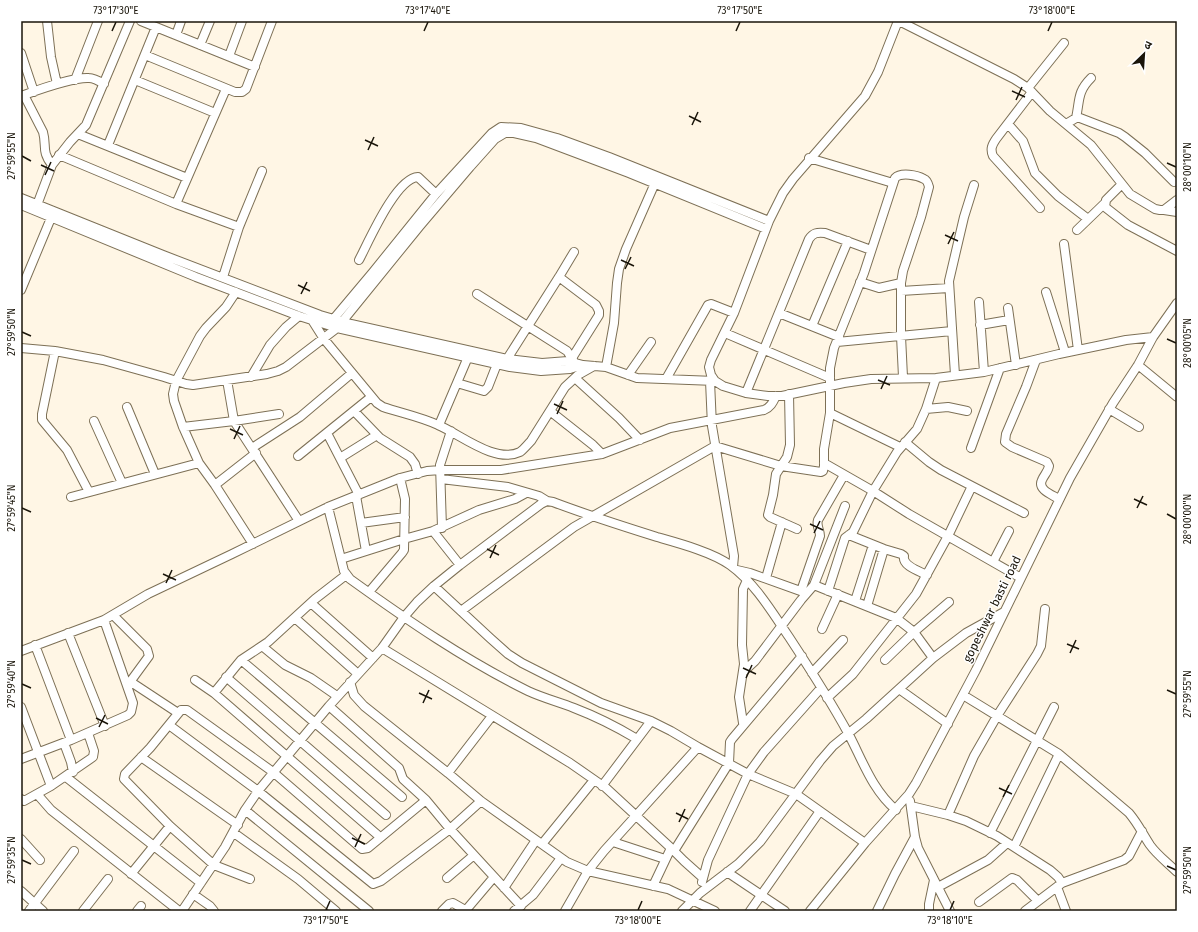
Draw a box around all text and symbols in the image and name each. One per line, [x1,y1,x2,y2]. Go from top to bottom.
text: 73°17'30"E [93,5,139,17]
text: 73°17'40"E [405,5,451,17]
text: 73°17'50"E [717,5,763,17]
text: 73°18'00"E [1029,5,1075,17]
north arrow [1124,34,1164,74]
text: उ [1142,38,1154,53]
text: 27°59'55"N [6,132,18,180]
text: 28°00'10"N [1182,142,1194,192]
text: 27°59'50"N [6,308,18,356]
text: 28°00'05"N [1182,318,1194,368]
text: 27°59'45"N [6,484,18,532]
text: 28°00'00"N [1182,494,1194,544]
street label: gopeshwar basti road [960,553,1024,665]
text: 27°59'40"N [6,660,18,708]
text: 27°59'55"N [1182,670,1194,718]
text: 27°59'35"N [6,836,18,884]
text: 27°59'50"N [1182,846,1194,894]
text: 73°17'50"E [303,915,349,927]
text: 73°18'00"E [615,915,661,927]
text: 73°18'10"E [927,915,973,927]

